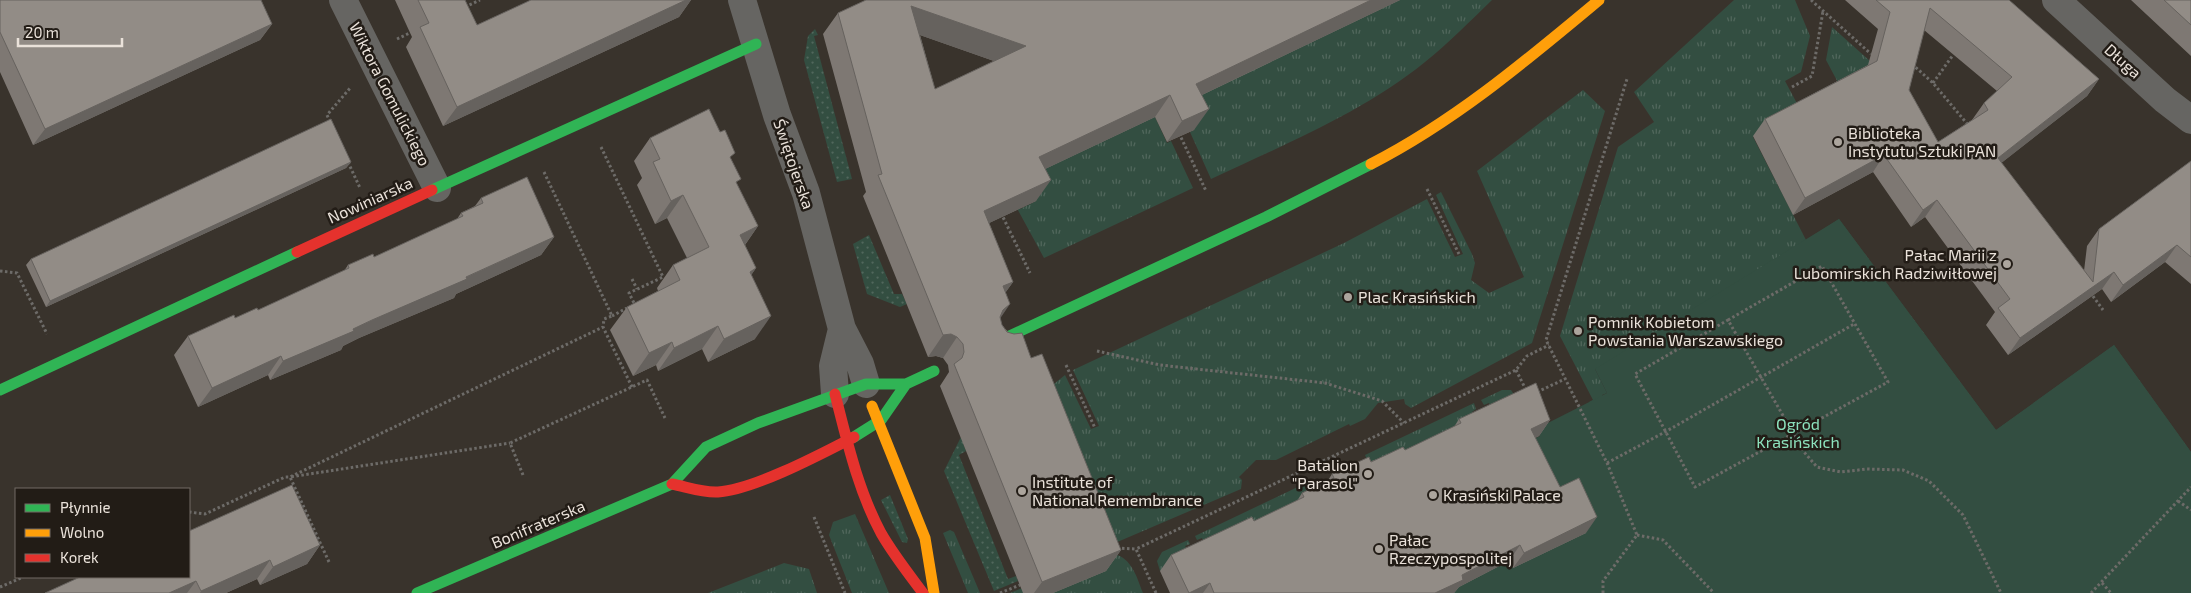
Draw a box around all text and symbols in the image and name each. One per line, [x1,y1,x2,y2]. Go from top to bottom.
scale bar [18,15,121,47]
street label: Wiktora Gomulickiego [346,19,435,169]
text: 20 m [25,23,59,41]
street label: Długa [2101,39,2146,82]
street label: Świętojerska [769,116,819,212]
place label: Biblioteka Instytutu Sztuki PAN [1848,123,1996,160]
marker: Biblioteka Instytutu Sztuki PAN [1832,136,1844,148]
street label: Nowiniarska [324,172,415,227]
place label: Pałac Marii z Lubomirskich Radziwiłłowej [1794,245,1997,283]
marker: Pałac Marii z Lubomirskich Radziwiłłowej [2001,258,2013,270]
place label: Plac Krasińskich [1358,287,1476,306]
marker: Plac Krasińskich [1342,291,1354,303]
place label: Pomnik Kobietom Powstania Warszawskiego [1588,312,1783,349]
marker: Pomnik Kobietom Powstania Warszawskiego [1572,325,1584,337]
park label: Ogród Krasińskich [1756,414,1840,451]
place label: Batalion "Parasol" [1292,455,1358,492]
marker: Batalion "Parasol" [1362,468,1374,480]
place label: Institute of National Remembrance [1032,472,1202,509]
marker: Institute of National Remembrance [1016,485,1028,497]
place label: Krasiński Palace [1443,485,1561,504]
legend [15,488,190,578]
marker: Krasiński Palace [1427,489,1439,501]
street label: Bonifraterska [488,495,587,552]
text: Płynnie [60,498,111,516]
text: Wolno [60,523,104,541]
place label: Pałac Rzeczypospolitej [1389,530,1512,568]
marker: Pałac Rzeczypospolitej [1373,543,1385,555]
text: Korek [60,548,99,566]

